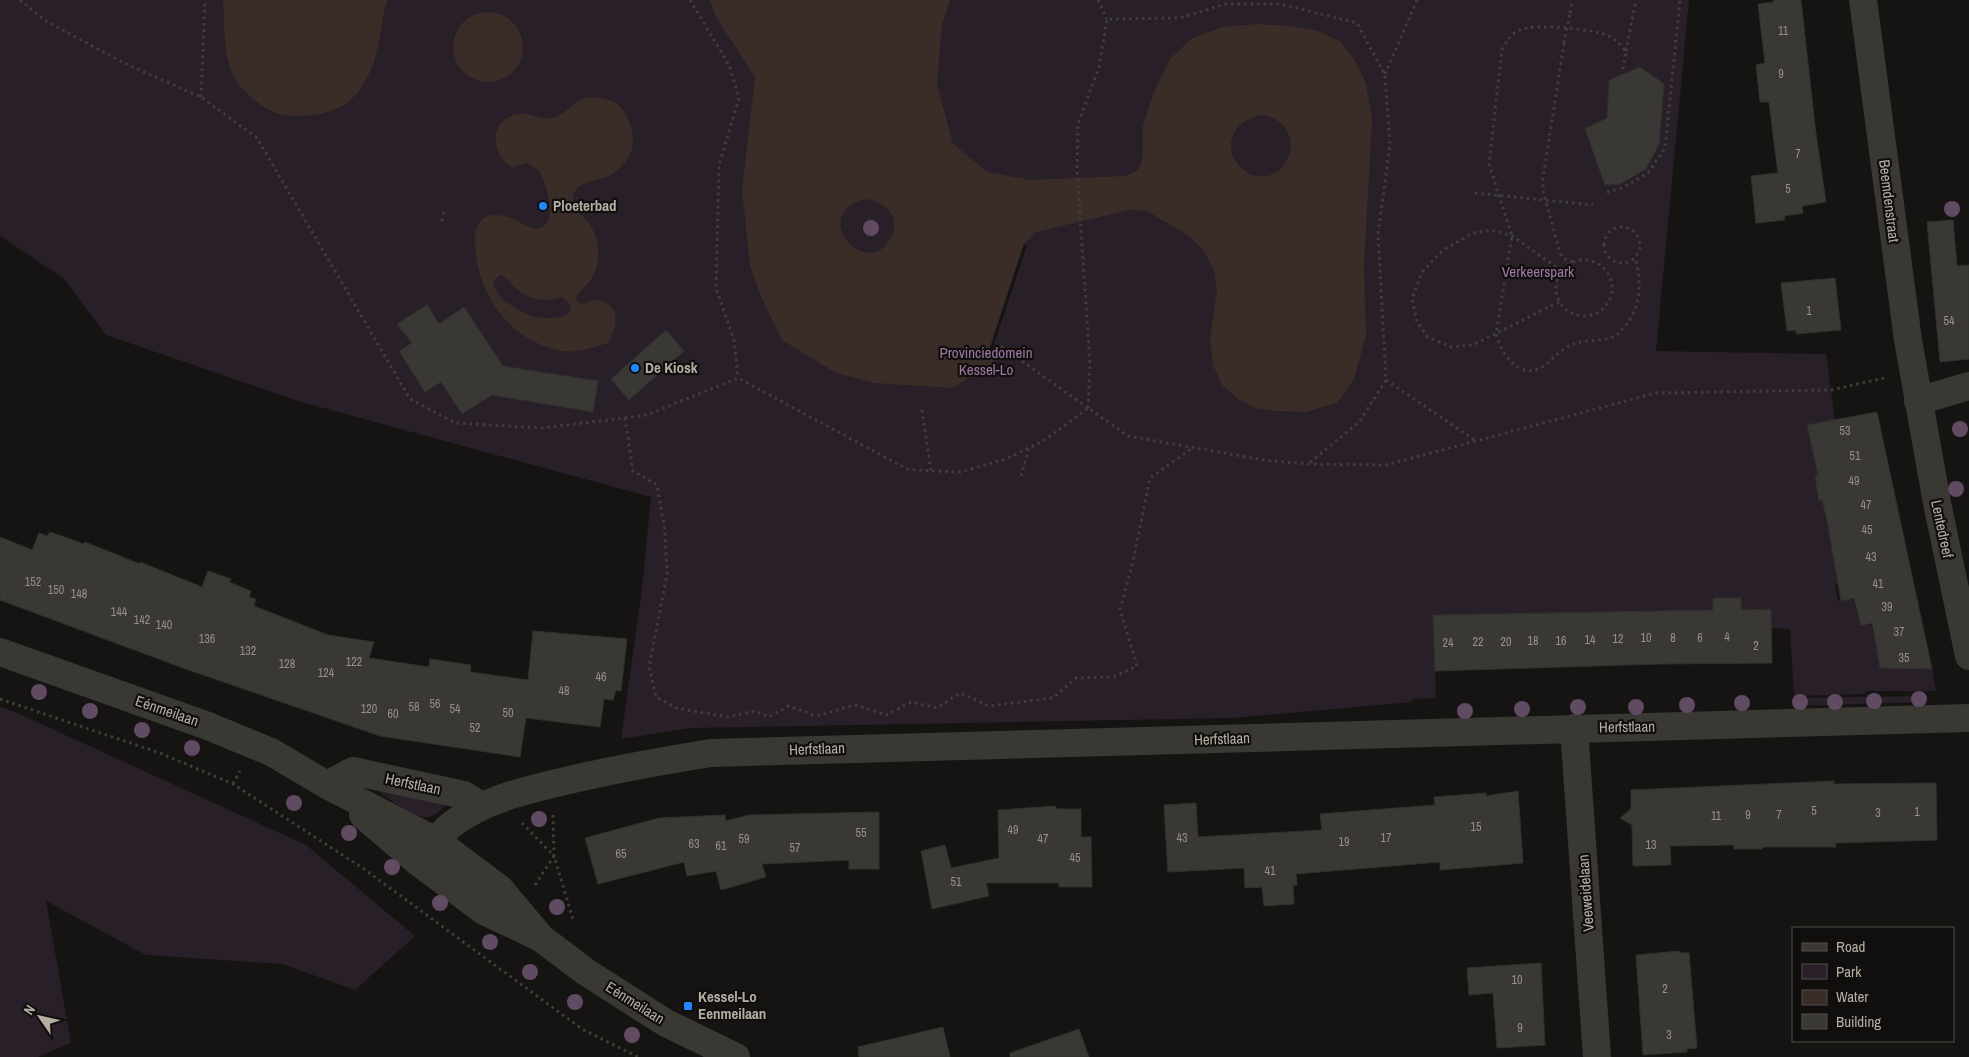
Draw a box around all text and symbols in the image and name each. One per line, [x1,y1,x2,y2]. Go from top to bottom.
house number: 11 [1778,23,1789,39]
house number: 9 [1778,66,1784,82]
house number: 7 [1795,146,1801,162]
street label: Beemdenstraat [1874,158,1905,244]
house number: 5 [1785,181,1791,197]
place label: Ploeterbad [553,195,617,216]
marker: Ploeterbad [537,200,549,212]
park label: Verkeerspark [1502,261,1575,282]
house number: 1 [1806,303,1812,319]
house number: 54 [1944,313,1955,329]
park label: Provinciedomein Kessel-Lo [940,342,1033,380]
place label: De Kiosk [645,357,698,378]
marker: De Kiosk [629,362,641,374]
house number: 53 [1840,423,1850,439]
house number: 51 [1850,448,1861,464]
house number: 49 [1849,473,1859,489]
house number: 47 [1861,497,1872,513]
street label: Lentedreef [1926,498,1959,560]
house number: 45 [1862,522,1873,538]
house number: 43 [1866,549,1876,565]
house number: 152 [25,574,41,590]
house number: 41 [1873,576,1884,592]
house number: 150 [48,582,64,598]
house number: 148 [71,586,87,602]
house number: 39 [1882,599,1892,615]
house number: 144 [111,604,128,620]
house number: 142 [134,612,150,628]
house number: 140 [156,617,172,633]
house number: 37 [1894,624,1905,640]
house number: 4 [1724,629,1730,645]
house number: 10 [1641,630,1651,646]
house number: 8 [1670,630,1676,646]
house number: 6 [1697,630,1703,646]
house number: 136 [199,631,215,647]
house number: 12 [1613,631,1623,647]
house number: 14 [1585,632,1596,648]
house number: 18 [1528,633,1538,649]
house number: 16 [1556,633,1566,649]
house number: 22 [1473,634,1483,650]
house number: 20 [1501,634,1511,650]
house number: 24 [1443,635,1454,651]
house number: 2 [1753,638,1759,654]
house number: 132 [240,643,256,659]
house number: 35 [1899,650,1910,666]
house number: 122 [346,654,362,670]
house number: 128 [279,656,295,672]
house number: 124 [318,665,335,681]
house number: 46 [596,669,606,685]
house number: 48 [559,683,569,699]
street label: Eénmeilaan [133,690,202,731]
house number: 56 [430,696,440,712]
house number: 58 [409,699,419,715]
house number: 120 [361,701,377,717]
house number: 54 [450,701,461,717]
house number: 50 [503,705,513,721]
house number: 60 [388,706,398,722]
street label: Herfstlaan [1599,716,1655,737]
house number: 52 [470,720,480,736]
street label: Herfstlaan [1194,727,1250,750]
street label: Herfstlaan [789,737,845,760]
street label: Herfstlaan [384,767,443,800]
house number: 5 [1811,803,1817,819]
house number: 1 [1914,804,1920,820]
house number: 3 [1875,805,1881,821]
house number: 9 [1745,807,1751,823]
house number: 7 [1776,807,1782,823]
house number: 11 [1711,808,1722,824]
house number: 15 [1471,819,1482,835]
house number: 49 [1008,822,1018,838]
house number: 55 [856,825,867,841]
house number: 43 [1177,830,1187,846]
house number: 17 [1381,830,1392,846]
house number: 59 [739,831,749,847]
house number: 47 [1038,831,1049,847]
house number: 19 [1339,834,1349,850]
house number: 63 [689,836,699,852]
house number: 13 [1646,837,1656,853]
house number: 61 [716,838,727,854]
house number: 57 [790,840,801,856]
house number: 65 [616,846,627,862]
house number: 45 [1070,850,1081,866]
street label: Veeweidelaan [1572,854,1599,932]
house number: 41 [1265,863,1276,879]
house number: 51 [951,874,962,890]
legend [1792,927,1954,1042]
text: Road [1836,936,1865,957]
text: Park [1836,961,1862,982]
house number: 10 [1512,972,1522,988]
street label: Eénmeilaan [602,976,669,1029]
house number: 2 [1662,981,1668,997]
place label: Kessel-Lo Eenmeilaan [698,986,766,1024]
text: Water [1836,986,1868,1007]
north arrow [15,992,65,1042]
marker: Kessel-Lo Eenmeilaan [682,1000,694,1012]
text: N [19,1001,39,1018]
text: Building [1836,1011,1881,1032]
house number: 9 [1517,1020,1523,1036]
house number: 3 [1666,1027,1672,1043]

